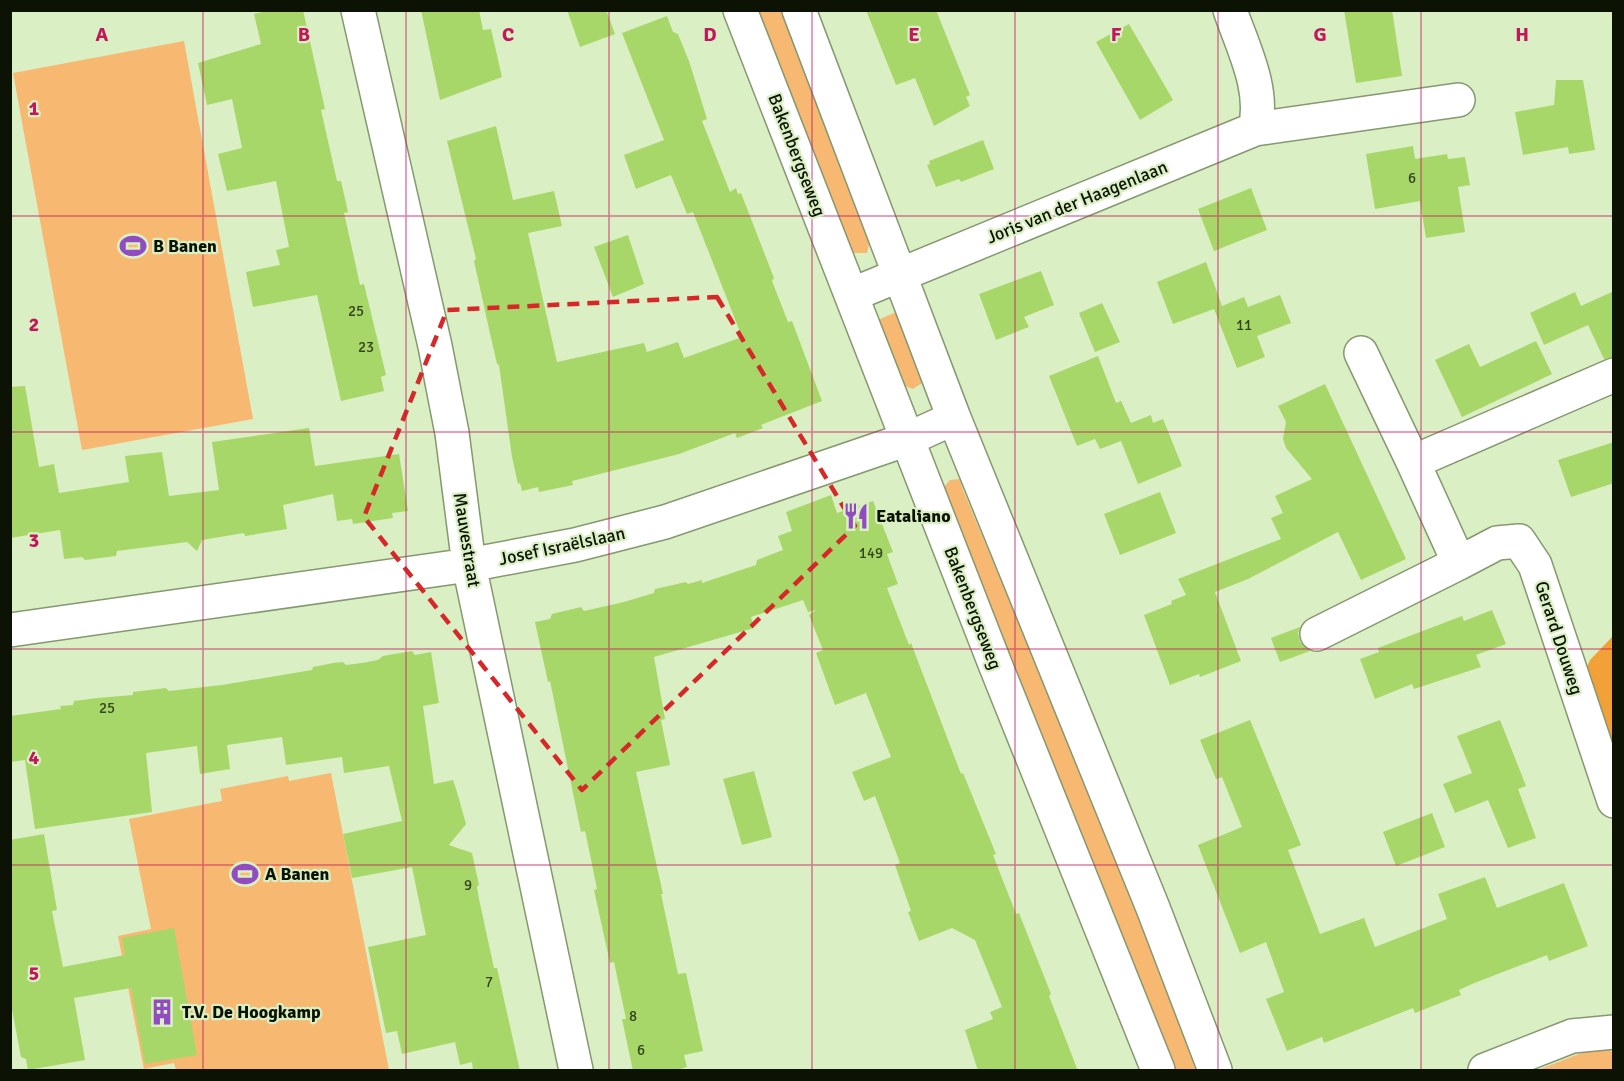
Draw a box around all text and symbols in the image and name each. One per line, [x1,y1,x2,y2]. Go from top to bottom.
text: A [96,22,109,47]
text: B [298,22,310,47]
text: C [502,22,514,47]
text: D [703,22,717,47]
text: E [908,22,920,47]
text: F [1111,22,1122,47]
text: G [1313,22,1327,47]
text: H [1515,22,1529,47]
street label: Bakenbergseweg [763,90,831,220]
text: 1 [29,96,40,121]
street label: Joris van der Haagenlaan [983,156,1171,248]
house number: 6 [1408,169,1416,187]
sports icon: B Banen [118,231,148,261]
place label: B Banen [153,235,217,257]
house number: 25 [348,302,364,320]
text: 2 [29,312,39,337]
house number: 11 [1236,316,1252,334]
house number: 23 [358,338,374,356]
street label: Mauvestraat [449,491,485,589]
restaurant icon: Eataliano [841,501,871,531]
place label: Eataliano [876,505,951,527]
street label: Josef Israëlslaan [497,522,627,570]
text: 3 [29,528,39,553]
street label: Bakenbergseweg [939,543,1007,673]
house number: 149 [859,544,883,562]
street label: Gerard Douweg [1530,578,1588,698]
house number: 25 [99,699,115,717]
text: 4 [29,745,40,770]
sports icon: A Banen [230,859,260,889]
place label: A Banen [265,863,330,885]
house number: 9 [464,876,472,894]
text: 5 [29,961,39,986]
house number: 7 [485,973,493,991]
building icon: T.V. De Hoogkamp [147,997,177,1027]
place label: T.V. De Hoogkamp [182,1001,321,1023]
house number: 8 [629,1007,637,1025]
house number: 6 [637,1041,645,1059]

